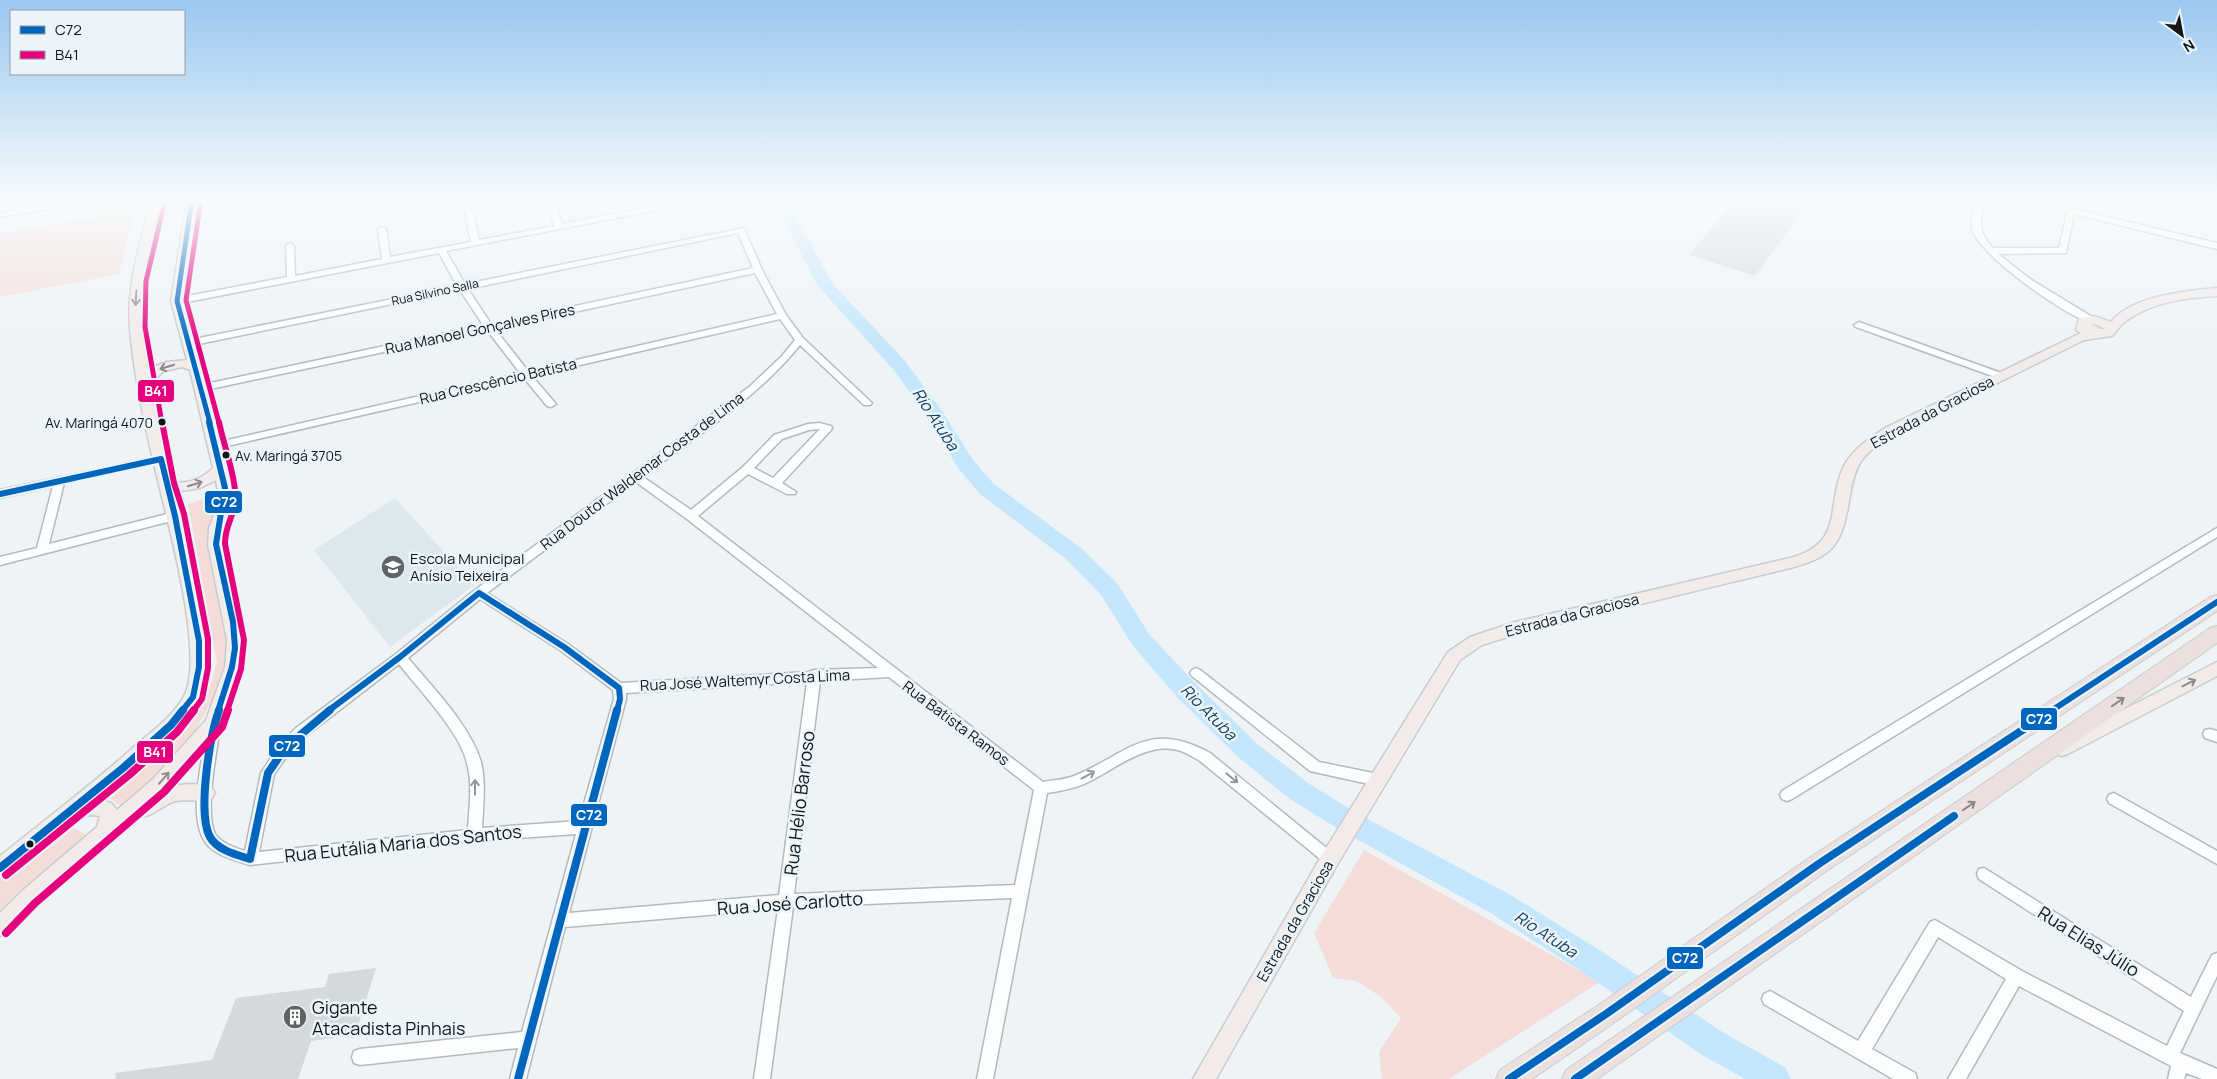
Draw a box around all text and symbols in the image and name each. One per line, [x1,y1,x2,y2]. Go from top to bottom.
legend [10,10,185,75]
north arrow [2157,10,2207,60]
text: C72 [55,19,82,40]
text: N [2180,36,2198,57]
text: B41 [55,44,79,65]
street label: Rua Silvino Salla [390,274,480,310]
one-way arrow [132,289,141,305]
street label: Rua Manoel Gonçalves Pires [383,299,577,359]
street label: Rua Crescêncio Batista [417,353,579,409]
one-way arrow [159,362,175,372]
street label: Estrada da Graciosa [1867,371,1997,453]
line badge: B41 [137,379,175,403]
text: B41 [144,381,168,400]
water label: Rio Atuba [908,383,965,456]
street label: Rua Doutor Waldemar Costa de Lima [536,387,748,555]
place label: Av. Maringá 4070 [45,413,153,432]
marker: Av. Maringá 4070 [157,417,167,427]
place label: Av. Maringá 3705 [235,446,342,465]
marker: Av. Maringá 3705 [221,450,231,460]
one-way arrow [187,478,203,488]
line badge: C72 [204,490,243,514]
text: C72 [211,492,237,511]
place label: Escola Municipal Anísio Teixeira [410,548,524,586]
school or university icon: Escola Municipal Anísio Teixeira [380,554,406,580]
street label: Estrada da Graciosa [1503,588,1641,642]
street label: Rua José Waltemyr Costa Lima [639,664,851,696]
street label: Rua Batista Ramos [898,676,1014,770]
one-way arrow [2181,678,2196,688]
water label: Rio Atuba [1176,679,1243,746]
one-way arrow [2111,697,2125,707]
line badge: C72 [2020,707,2058,731]
text: C72 [2026,709,2052,728]
street label: Rua Hélio Barroso [778,729,820,877]
line badge: C72 [268,734,306,758]
text: C72 [274,736,300,755]
line badge: B41 [136,740,174,764]
text: B41 [143,742,167,761]
one-way arrow [1080,770,1095,779]
one-way arrow [159,772,170,785]
one-way arrow [1225,773,1238,784]
one-way arrow [470,779,480,795]
one-way arrow [1962,801,1976,811]
line badge: C72 [570,803,608,827]
text: C72 [576,805,602,824]
street label: Rua Eutália Maria dos Santos [283,819,523,867]
unlabelled marker [25,839,35,849]
street label: Estrada da Graciosa [1252,856,1338,986]
street label: Rua José Carlotto [716,886,864,920]
street label: Rua Elias Júlio [2034,900,2144,982]
water label: Rio Atuba [1510,906,1583,963]
line badge: C72 [1666,946,1704,970]
text: C72 [1672,948,1698,967]
place label: Gigante Atacadista Pinhais [312,995,465,1040]
building icon: Gigante Atacadista Pinhais [282,1004,308,1030]

